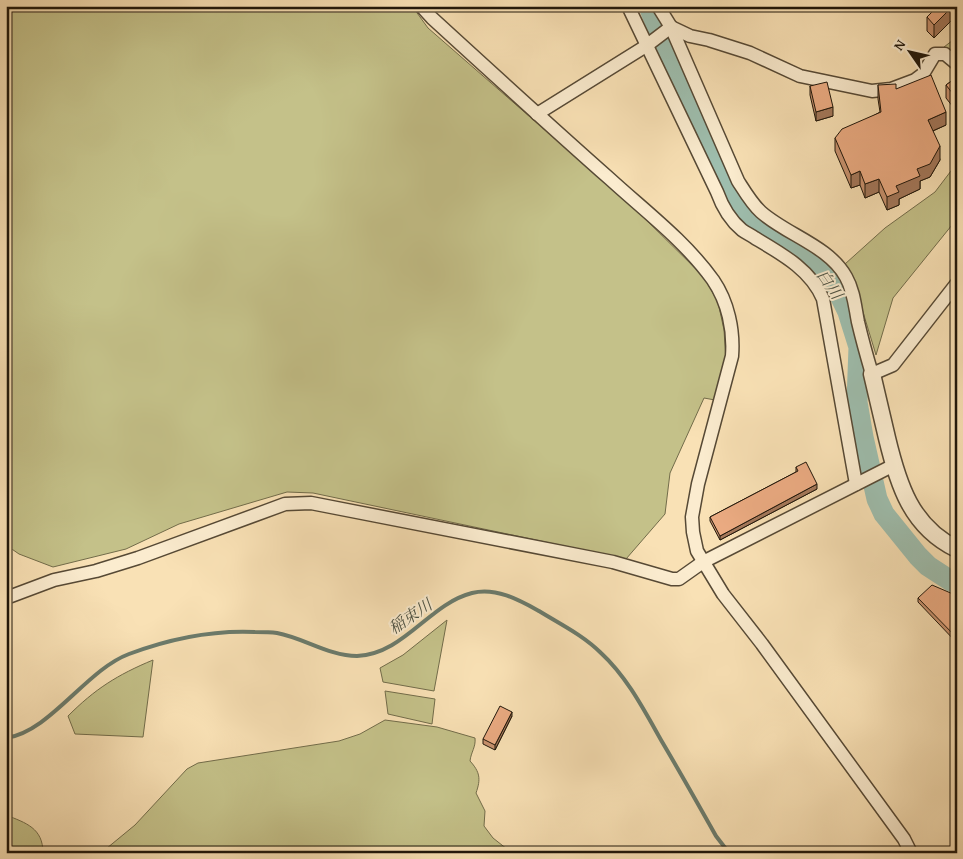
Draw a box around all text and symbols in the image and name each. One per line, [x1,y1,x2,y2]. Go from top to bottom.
north arrow [886,28,936,78]
text: N [888,35,910,54]
water label: 白川 [811,264,850,306]
water label: 稲束川 [383,592,438,639]

